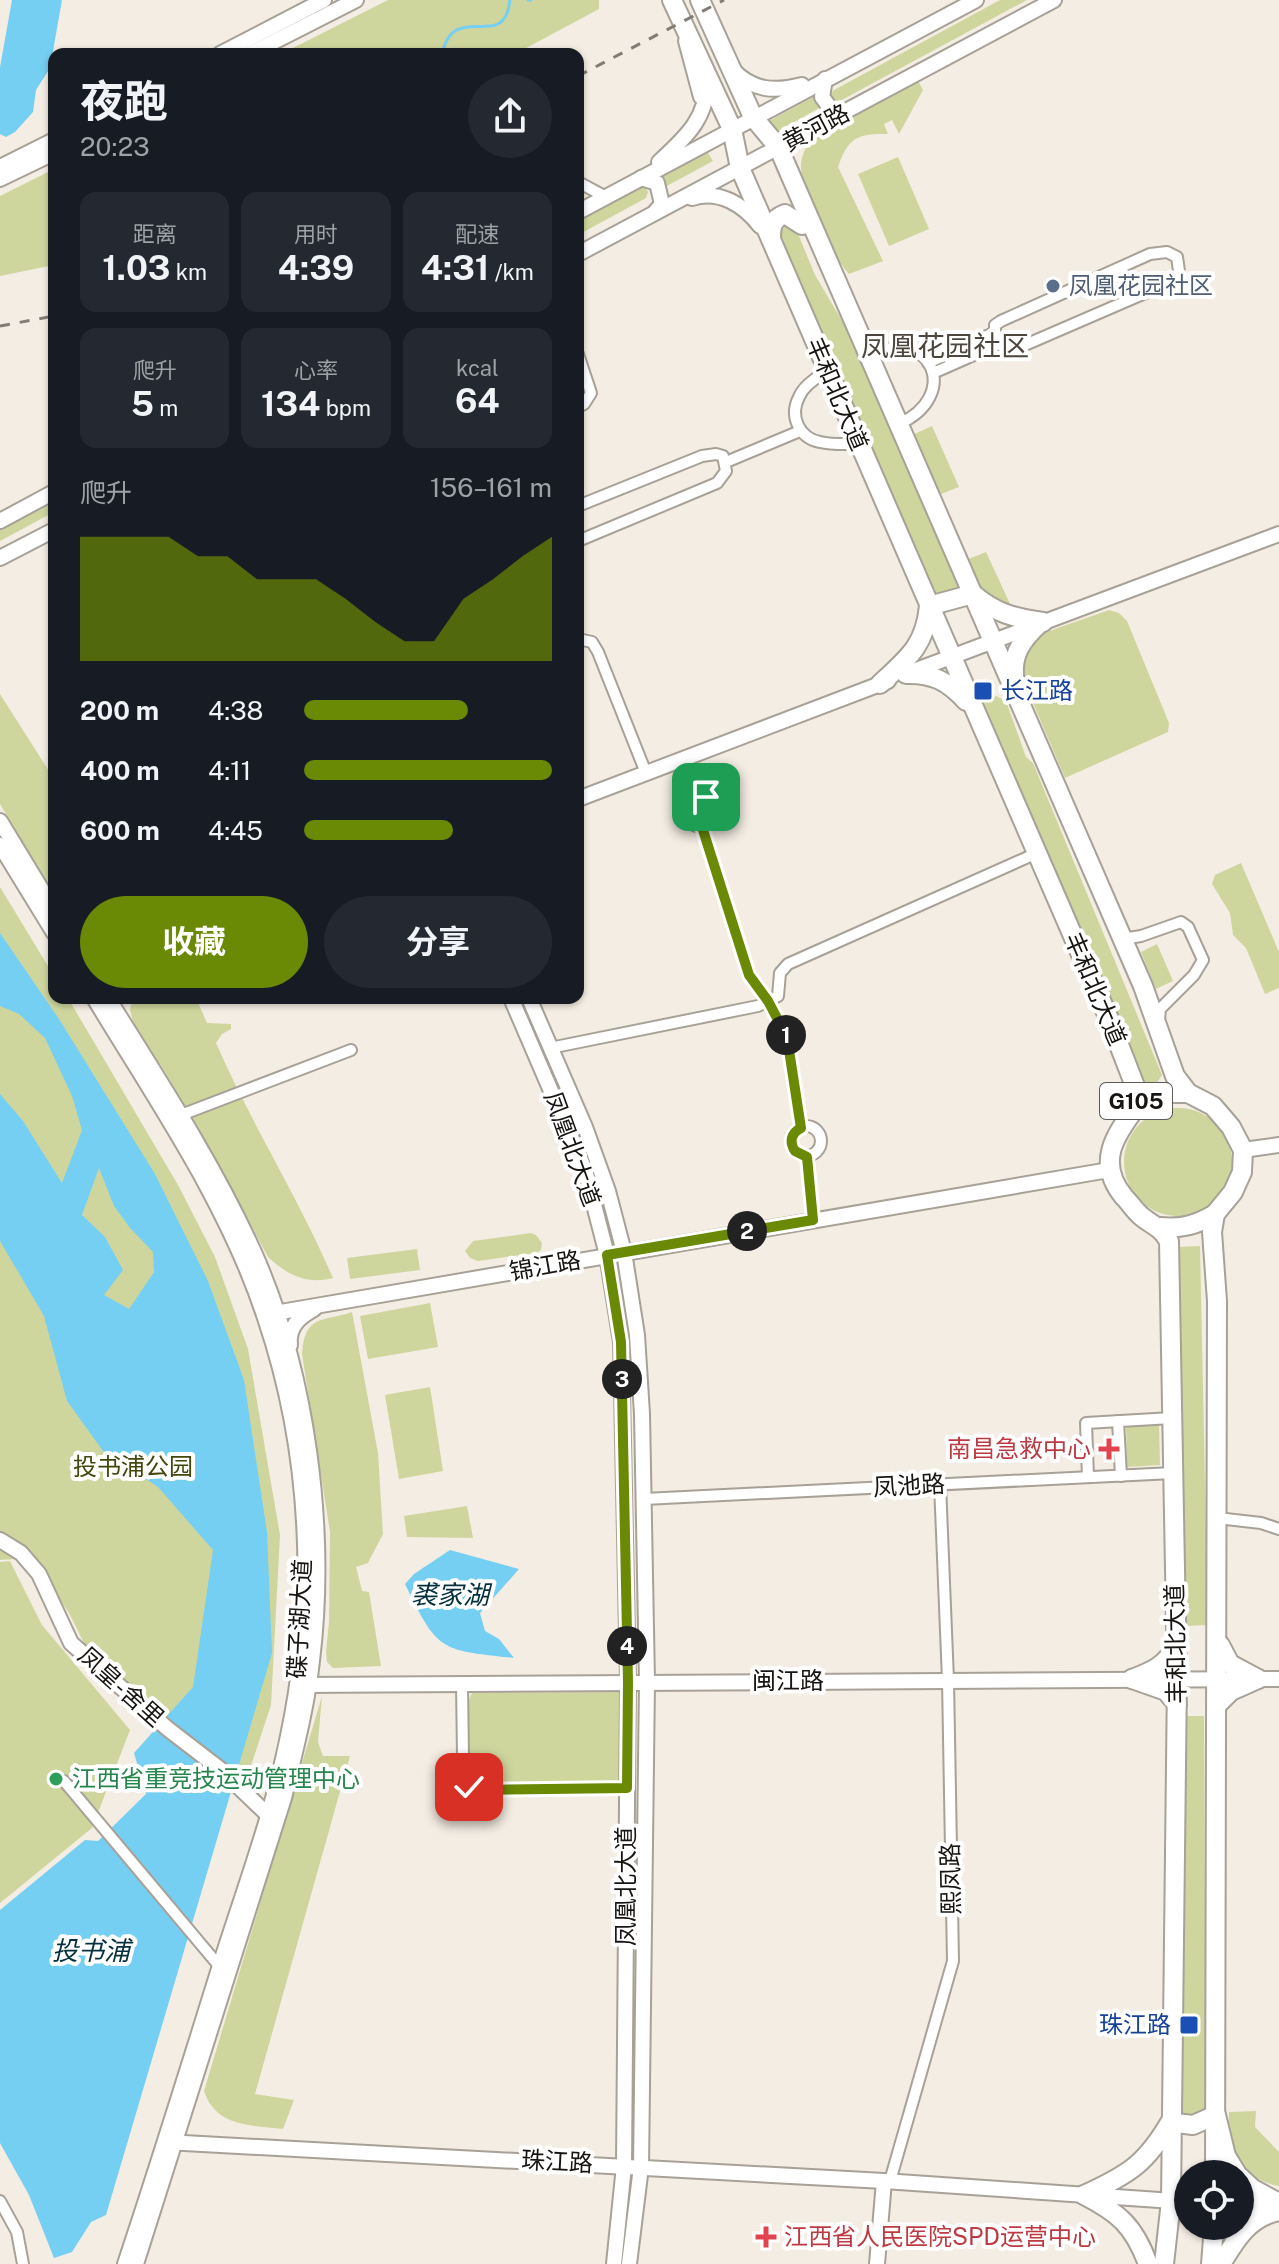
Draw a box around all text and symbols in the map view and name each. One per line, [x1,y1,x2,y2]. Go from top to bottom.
button: share [468,74,552,158]
text: 夜跑 [80,75,168,127]
street label: 黄河路 [777,98,854,156]
text: 20:23 [80,131,150,162]
text: 距离 [133,221,177,247]
text: 用时 [294,221,338,247]
text: 配速 [455,221,499,247]
text: 1.03 [102,248,170,288]
text: 4:39 [278,248,354,288]
text: 4:31 [421,248,489,288]
text: km [170,259,207,285]
text: /km [489,259,534,285]
place label: 凤凰花园社区 [1069,271,1213,299]
marker: 凤凰花园社区 [1044,277,1062,295]
district label: 凤凰花园社区 [861,329,1029,362]
street label: 丰和北大道 [802,333,874,454]
text: kcal [456,355,499,381]
text: 爬升 [133,357,177,383]
text: 心率 [294,357,338,383]
text: 64 [455,381,500,421]
text: 5 [131,384,154,424]
text: 134 [261,384,320,424]
text: m [154,395,178,421]
text: bpm [320,395,371,421]
text: 156–161 m [430,472,552,503]
text: 爬升 [80,477,132,508]
place label: 长江路 [1001,676,1073,704]
marker: 长江路 [972,680,994,702]
text: 200 m [80,695,159,726]
text: 4:38 [208,695,263,726]
text: 400 m [80,755,160,786]
text: 4:11 [208,755,251,786]
pin [672,763,740,831]
icon: arrive [684,775,728,819]
text: 600 m [80,815,160,846]
text: 4:45 [208,815,263,846]
button: 收藏 [80,896,308,988]
button: 分享 [324,896,552,988]
street label: 丰和北大道 [1060,928,1132,1049]
pin: 1 [766,1015,806,1055]
text: 1 [781,1022,791,1048]
road number: G105 [1100,1083,1172,1119]
street label: 凤凰北大道 [539,1087,607,1210]
pin: 2 [727,1211,767,1251]
text: 2 [740,1218,754,1244]
street label: 锦江路 [507,1245,583,1285]
pin: 3 [602,1359,642,1399]
text: 3 [615,1366,629,1392]
place label: 南昌急救中心 [947,1434,1091,1462]
marker: 南昌急救中心 [1098,1438,1120,1460]
park label: 投书浦公园 [73,1452,193,1480]
street label: 凤池路 [872,1469,946,1501]
street label: 碟子湖大道 [282,1558,316,1680]
water label: 裘家湖 [411,1579,493,1610]
street label: 丰和北大道 [1160,1584,1190,1704]
pin: 4 [607,1626,647,1666]
text: 4 [620,1633,634,1659]
street label: 凤皇-舍里 [73,1641,170,1732]
street label: 闽江路 [752,1666,824,1694]
pin [435,1753,503,1821]
place label: 江西省重竞技运动管理中心 [72,1764,360,1792]
icon: check [447,1765,491,1809]
marker: 江西省重竞技运动管理中心 [47,1770,65,1788]
street label: 凤凰北大道 [611,1826,639,1946]
street label: 熙凤路 [935,1843,965,1915]
water label: 投书浦 [52,1935,134,1966]
place label: 珠江路 [1099,2010,1171,2038]
marker: 珠江路 [1178,2014,1200,2036]
street label: 珠江路 [520,2145,594,2177]
map controls [1174,2160,1254,2240]
button: locate [1174,2160,1254,2240]
place label: 江西省人民医院SPD运营中心 [784,2222,1096,2250]
marker: 江西省人民医院SPD运营中心 [755,2226,777,2248]

